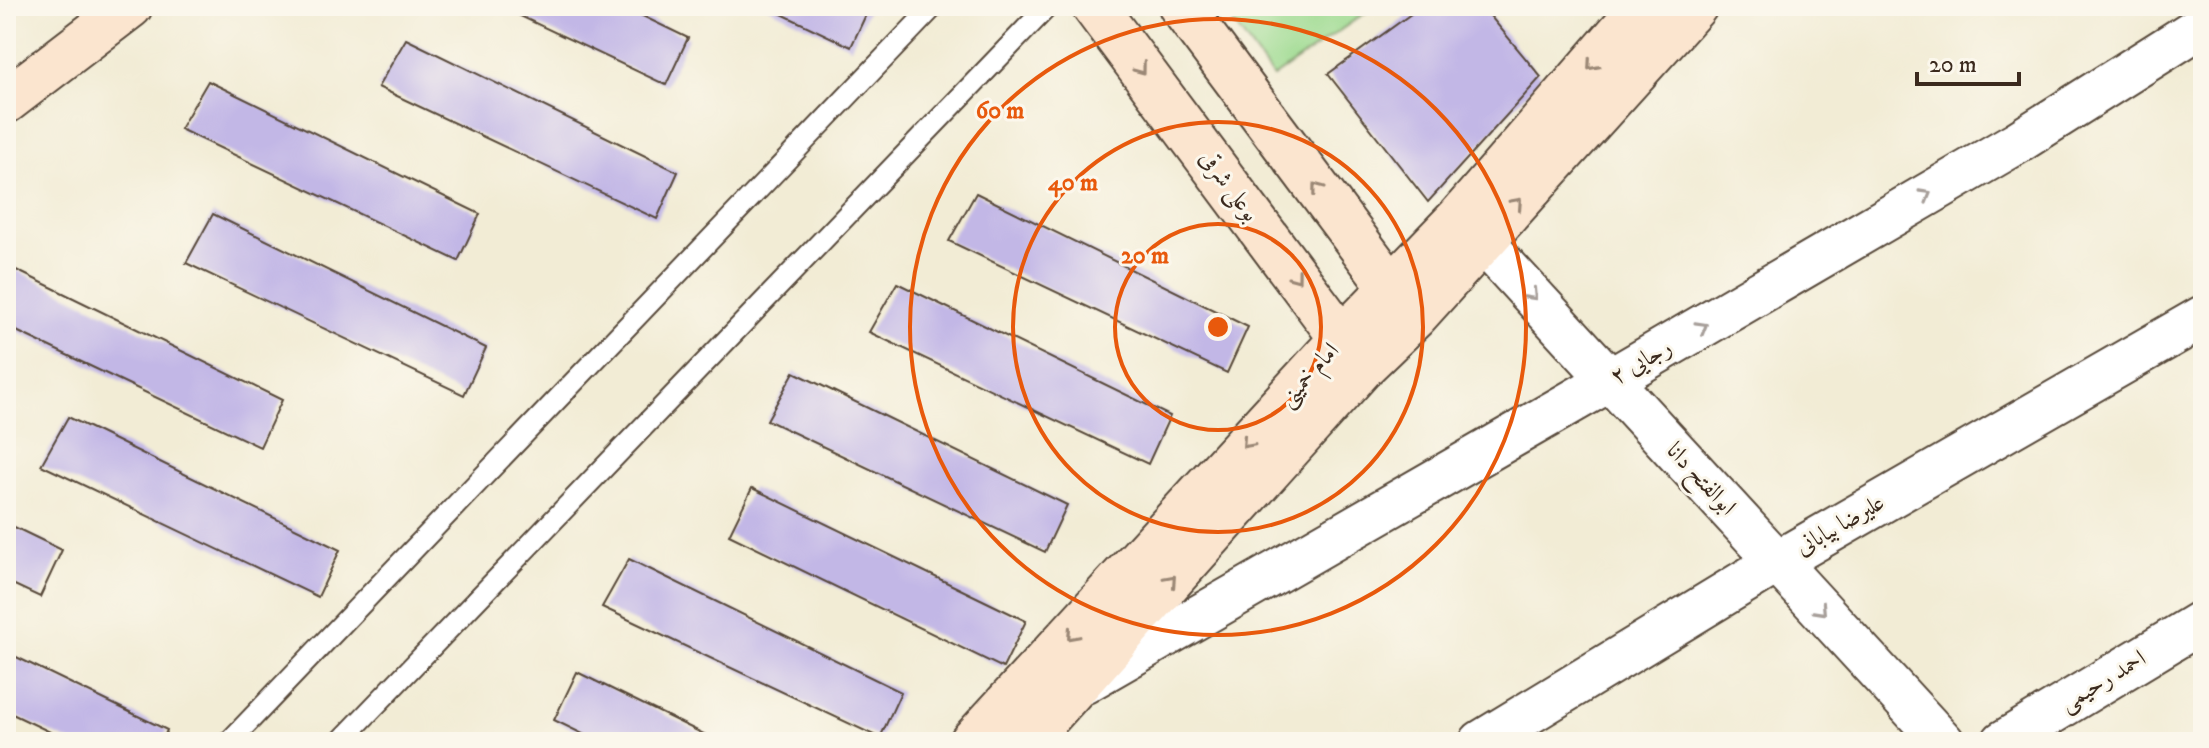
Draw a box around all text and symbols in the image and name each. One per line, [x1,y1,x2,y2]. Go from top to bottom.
scale bar [1917,36,2019,86]
text: 20 m [1929,50,1977,80]
one-way arrow [1587,56,1602,70]
one-way arrow [1131,60,1146,74]
text: 60 m [976,96,1024,126]
street label: بوعلی شرقی [1192,144,1266,228]
text: 40 m [1048,168,1098,198]
one-way arrow [1312,182,1326,197]
one-way arrow [1917,189,1932,205]
one-way arrow [1507,198,1522,213]
text: 20 m [1121,241,1169,271]
one-way arrow [1287,268,1301,283]
one-way arrow [1523,286,1537,300]
centre of rings [1204,313,1232,341]
one-way arrow [1693,321,1708,336]
street label: رجایی ۲ [1605,332,1677,392]
street label: امام خمینی [1272,336,1350,417]
one-way arrow [1241,434,1256,448]
street label: ابوالفتح دانا [1656,436,1742,525]
street label: علیرضا بیابانی [1790,488,1890,562]
one-way arrow [1161,575,1176,589]
one-way arrow [1812,601,1827,615]
one-way arrow [1066,626,1081,640]
street label: احمد رحیمی [2054,644,2152,719]

